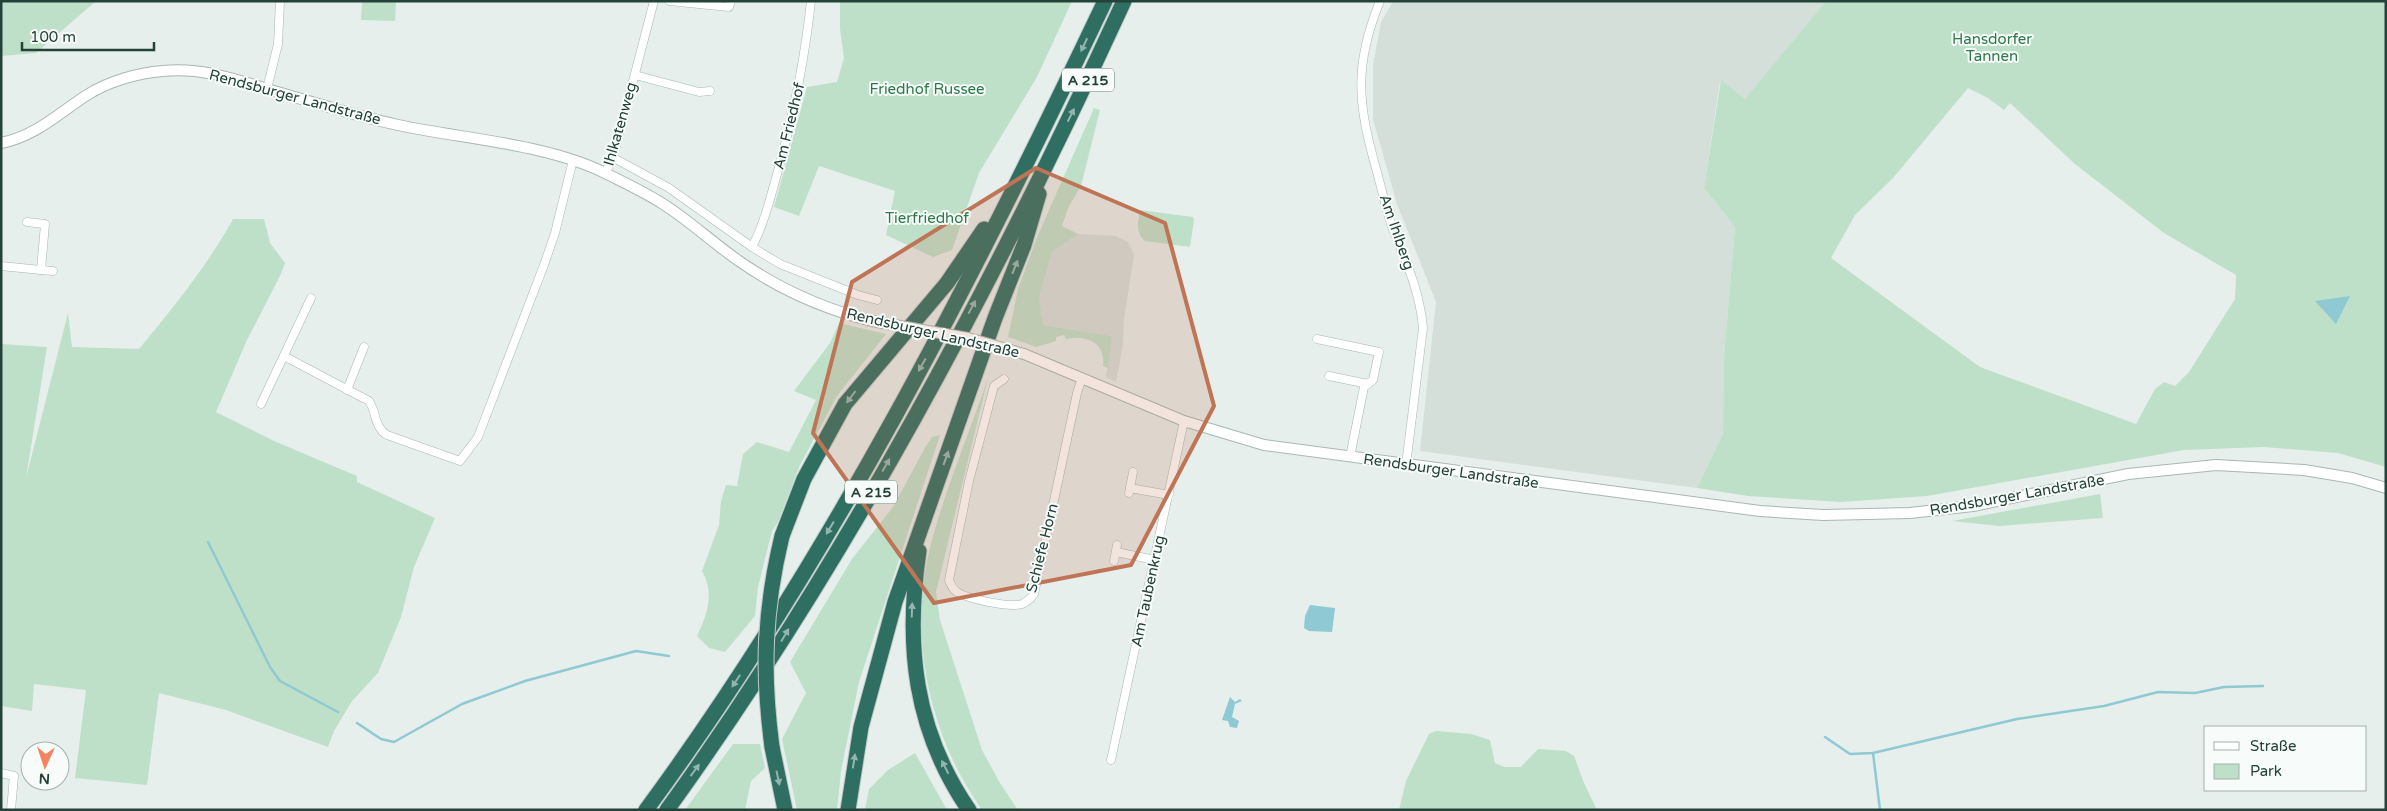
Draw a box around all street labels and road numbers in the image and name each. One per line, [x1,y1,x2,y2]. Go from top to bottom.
street label: Rendsburger Landstraße [207,65,383,129]
road number: A 215 [1062,68,1114,92]
street label: Ihlkatenweg [599,80,641,168]
street label: Am Friedhof [770,80,809,171]
street label: Am Ihlberg [1376,192,1418,272]
street label: Rendsburger Landstraße [845,304,1021,362]
street label: Rendsburger Landstraße [1362,450,1540,492]
street label: Rendsburger Landstraße [1928,471,2106,519]
road number: A 215 [845,481,897,504]
street label: Schiefe Horn [1022,501,1062,595]
street label: Am Taubenkrug [1127,533,1169,649]

